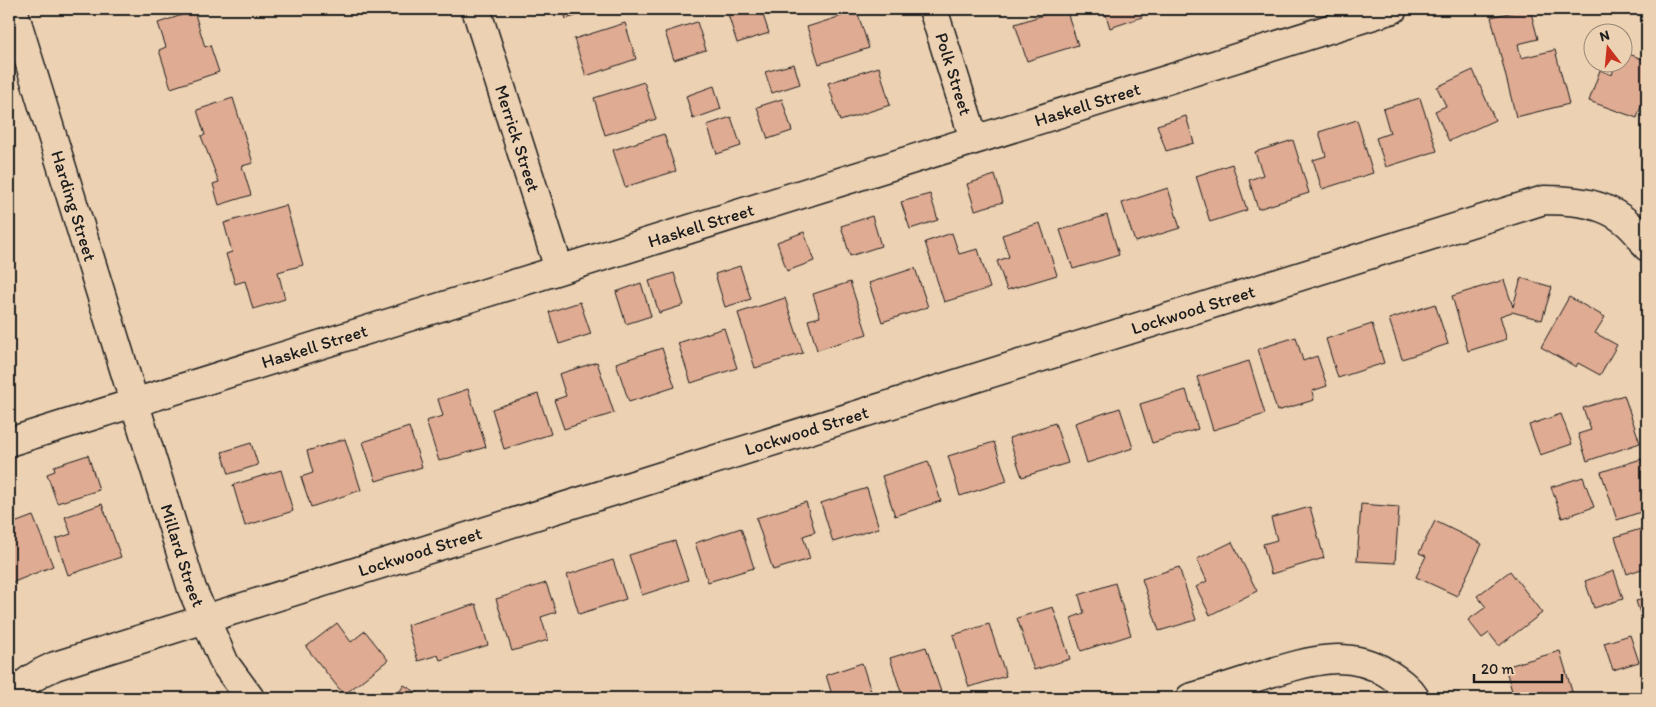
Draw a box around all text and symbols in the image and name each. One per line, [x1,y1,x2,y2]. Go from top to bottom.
north arrow [1584,22,1634,72]
text: N [1598,27,1611,45]
street label: Polk Street [930,30,977,118]
street label: Haskell Street [1032,78,1143,131]
street label: Merrick Street [490,82,545,195]
street label: Harding Street [46,148,101,264]
street label: Haskell Street [645,199,757,252]
street label: Lockwood Street [1128,280,1258,340]
street label: Haskell Street [259,319,370,373]
street label: Lockwood Street [742,401,871,460]
street label: Millard Street [155,501,210,611]
street label: Lockwood Street [355,522,485,581]
scale bar [1474,652,1561,684]
text: 20 m [1481,660,1515,678]

